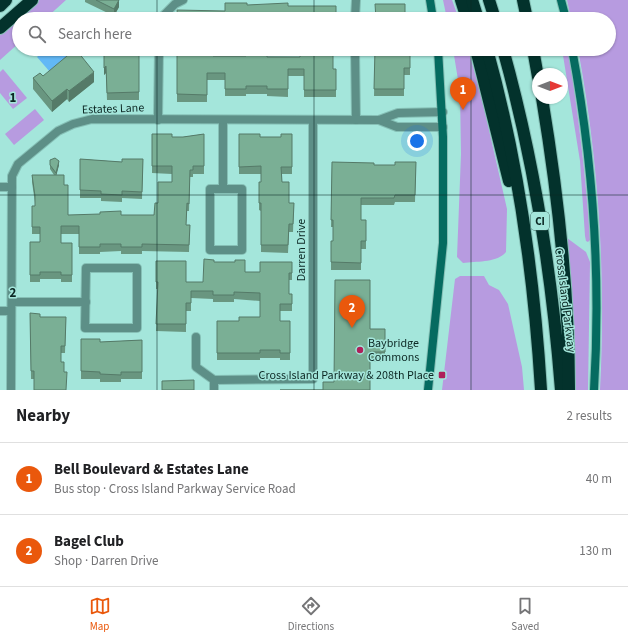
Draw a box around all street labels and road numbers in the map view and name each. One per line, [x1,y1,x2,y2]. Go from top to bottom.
street label: Estates Lane [81,99,145,119]
road number: CI [531,212,549,230]
street label: Darren Drive [293,219,310,281]
street label: Cross Island Parkway [550,247,580,354]

